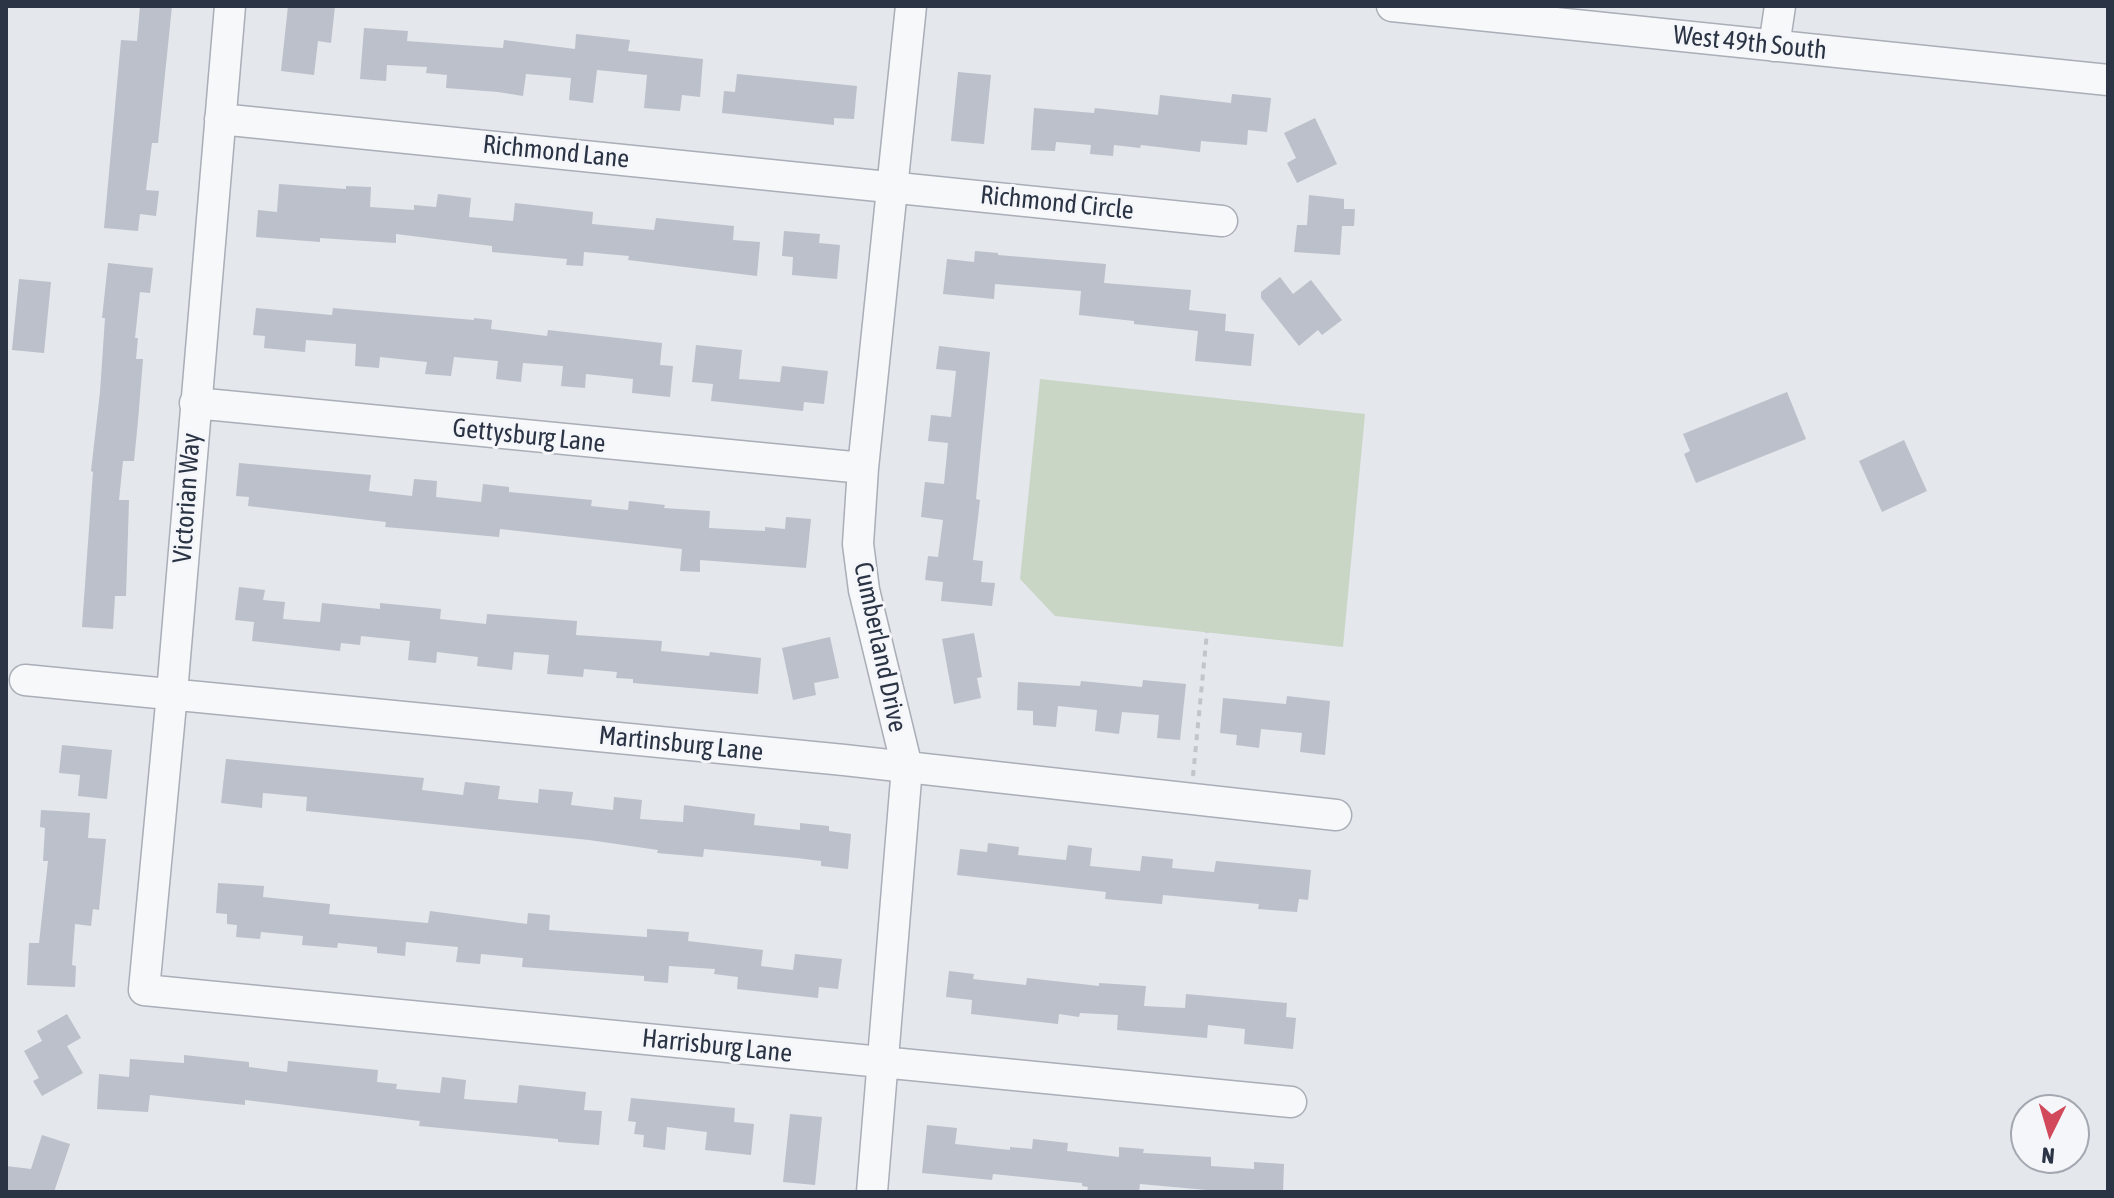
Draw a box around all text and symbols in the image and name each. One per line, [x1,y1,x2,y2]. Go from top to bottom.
street label: West 49th South [1672,19,1828,67]
street label: Richmond Lane [481,129,631,175]
street label: Richmond Circle [979,179,1135,227]
street label: Gettysburg Lane [451,412,607,460]
street label: Victorian Way [167,432,207,564]
street label: Cumberland Drive [847,559,913,735]
street label: Martinsburg Lane [597,720,765,768]
street label: Harrisburg Lane [640,1023,794,1069]
north arrow [2010,1094,2090,1174]
text: N [2040,1142,2056,1169]

